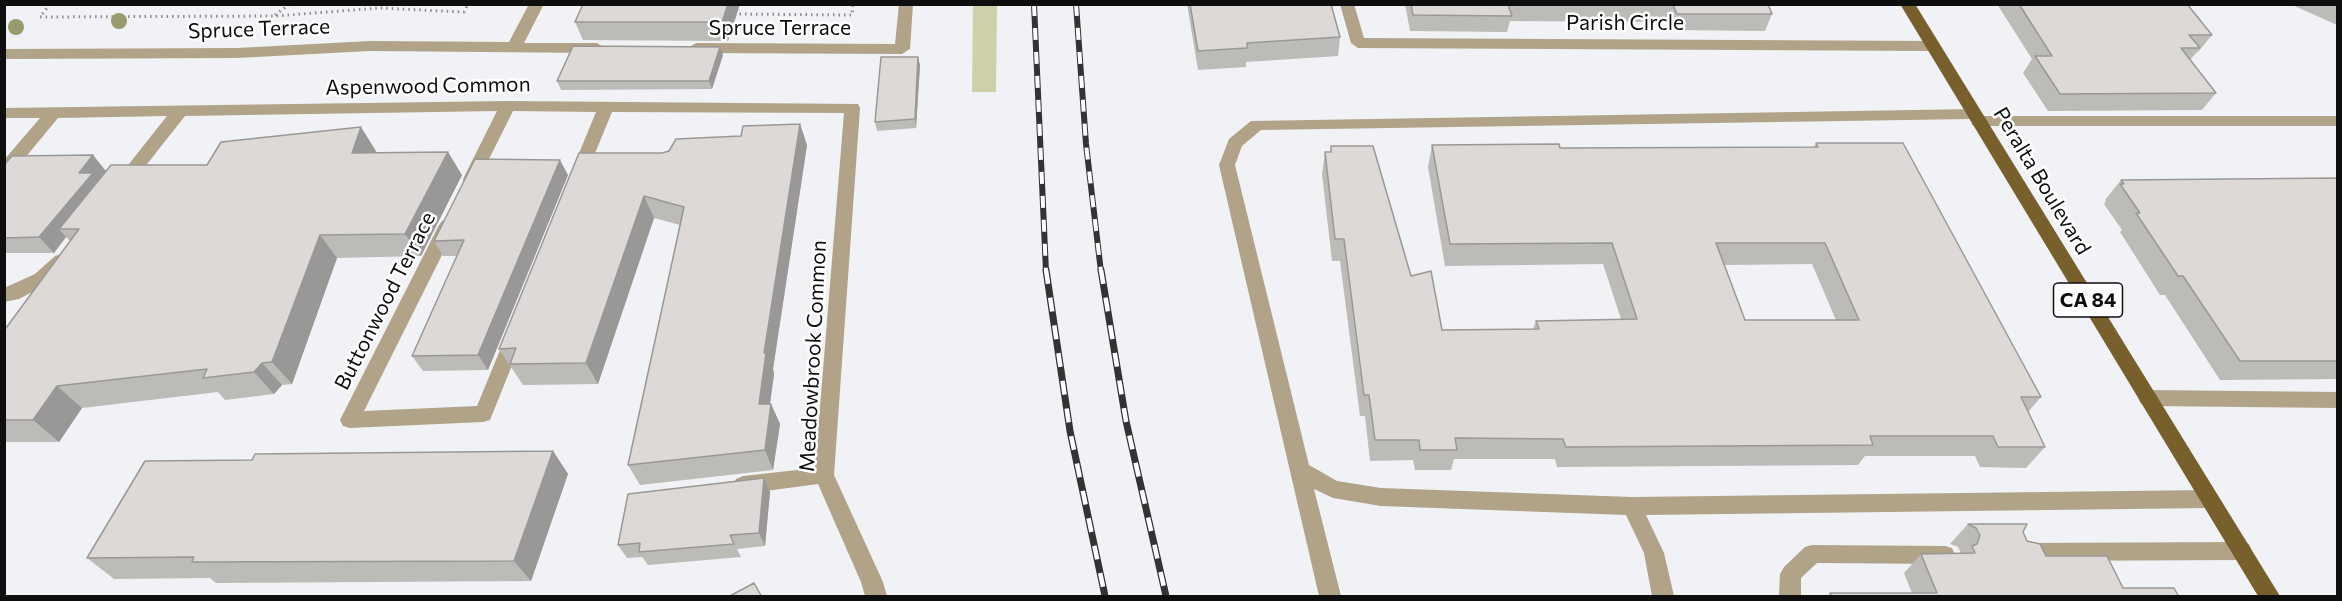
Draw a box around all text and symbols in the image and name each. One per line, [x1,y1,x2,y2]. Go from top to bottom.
street label: Parish Circle [1566,10,1684,36]
street label: Spruce Terrace [187,14,331,44]
street label: Spruce Terrace [709,15,851,41]
street label: Aspenwood Common [325,72,531,100]
street label: Peralta Boulevard [1988,103,2096,259]
street label: Buttonwood Terrace [329,208,441,394]
street label: Meadowbrook Common [794,239,832,473]
road number: CA 84 [2054,283,2122,317]

